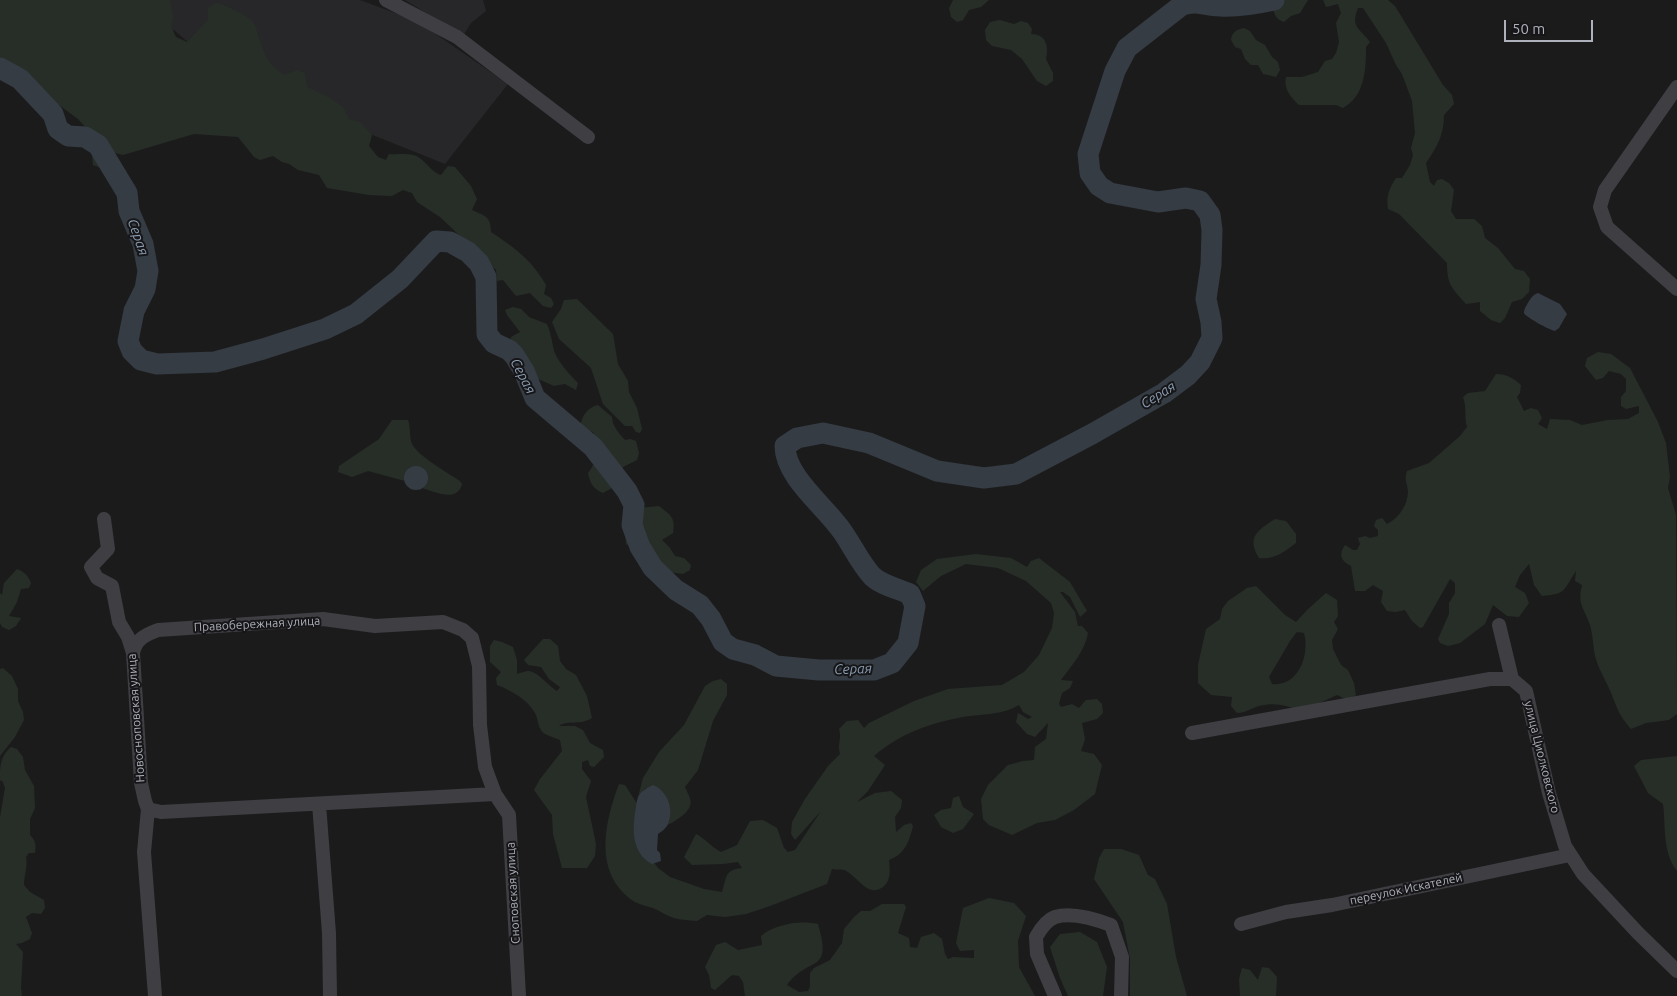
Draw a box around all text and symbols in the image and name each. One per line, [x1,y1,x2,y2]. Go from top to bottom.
scale bar [1507,10,1596,42]
text: 50 m [1512,20,1545,37]
water label: Серая [124,216,152,258]
water label: Серая [507,355,539,397]
water label: Серая [1138,378,1178,412]
street label: Правобережная улица [193,613,321,635]
street label: Новосноповская улица [124,653,148,783]
water label: Серая [834,660,872,678]
street label: улица Циолковского [1521,699,1563,815]
street label: Сноповская улица [503,842,523,944]
street label: переулок Искателей [1348,870,1464,908]

